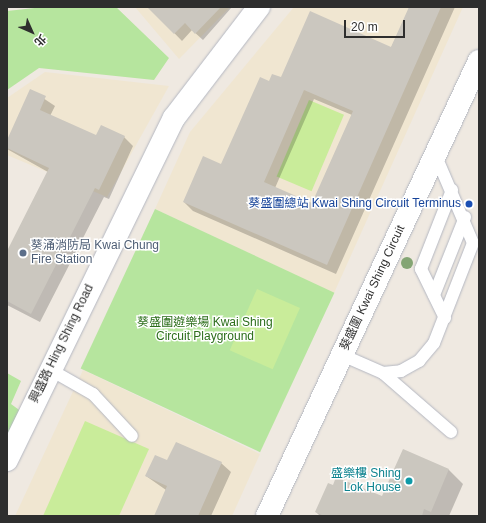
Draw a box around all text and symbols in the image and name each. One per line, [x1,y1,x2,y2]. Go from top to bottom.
north arrow [12,12,52,52]
scale bar [346,12,407,38]
text: 20 m [351,20,378,34]
text: 北 [32,32,49,49]
place label: 葵盛圍總站 Kwai Shing Circuit Terminus [248,197,461,211]
marker: 葵盛圍總站 Kwai Shing Circuit Terminus [464,199,474,209]
street label: 葵盛圍 Kwai Shing Circuit [338,223,408,353]
place label: 葵涌消防局 Kwai Chung Fire Station [31,239,159,267]
marker: 葵涌消防局 Kwai Chung Fire Station [18,248,28,258]
street label: 興盛路 Hing Shing Road [27,282,97,406]
park label: 葵盛圍遊樂場 Kwai Shing Circuit Playground [137,316,273,344]
place label: 盛樂樓 Shing Lok House [331,467,401,495]
marker: 盛樂樓 Shing Lok House [404,476,414,486]

